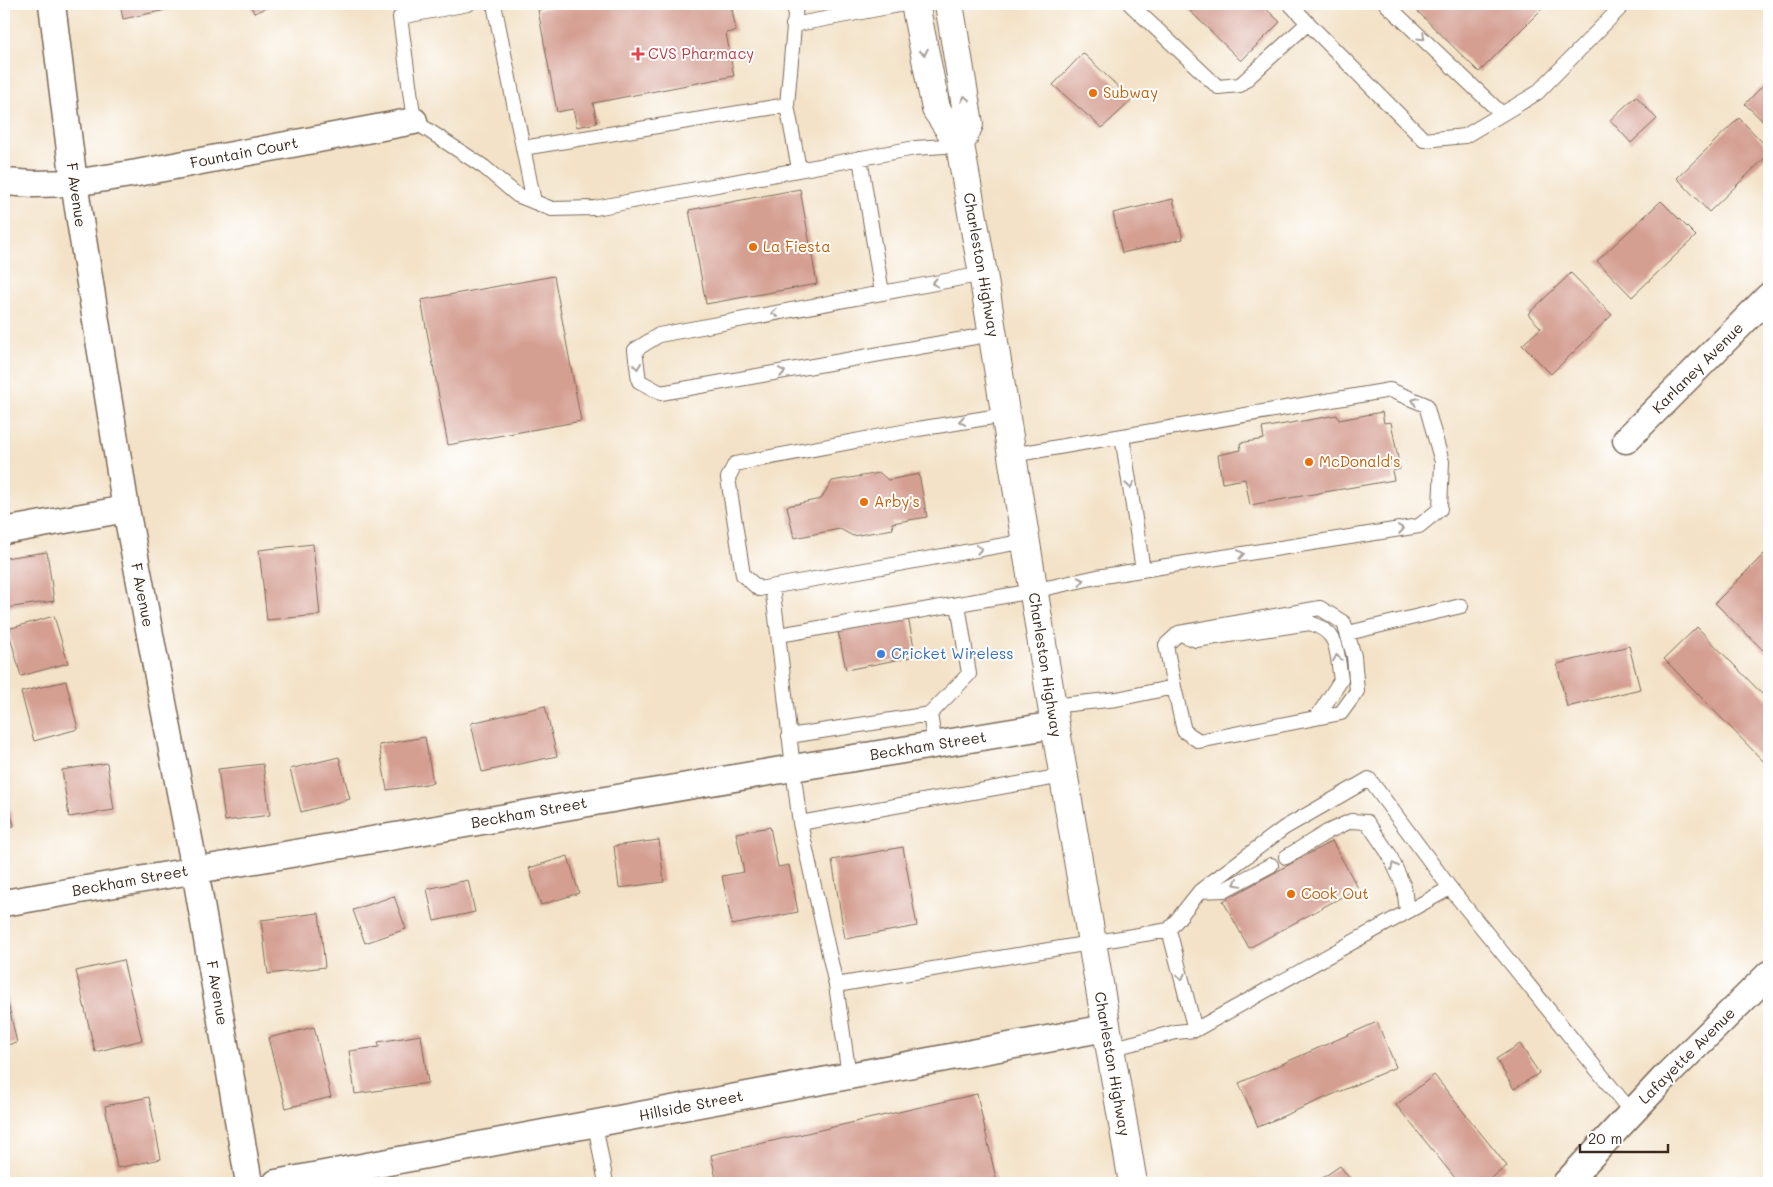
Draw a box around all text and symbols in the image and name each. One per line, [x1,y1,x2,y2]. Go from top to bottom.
one-way arrow [1416,31,1425,40]
place label: CVS Pharmacy [648,43,754,63]
one-way arrow [919,47,929,56]
marker: CVS Pharmacy [632,48,644,60]
place label: Subway [1103,82,1158,102]
marker: Subway [1087,87,1099,99]
one-way arrow [961,95,971,103]
street label: Fountain Court [188,132,299,172]
street label: F Avenue [63,161,91,228]
street label: Charleston Highway [959,191,1005,339]
place label: La Fiesta [763,236,831,256]
marker: La Fiesta [747,241,759,253]
one-way arrow [931,278,940,288]
one-way arrow [771,308,780,318]
street label: Karlaney Avenue [1647,317,1747,417]
one-way arrow [631,362,642,370]
one-way arrow [777,367,786,377]
one-way arrow [1411,396,1420,407]
one-way arrow [957,416,966,426]
place label: McDonald's [1319,451,1401,471]
marker: McDonald's [1303,456,1315,468]
one-way arrow [1124,480,1134,489]
place label: Arby's [874,491,920,511]
marker: Arby's [858,496,870,508]
one-way arrow [1397,524,1406,534]
one-way arrow [975,544,984,554]
one-way arrow [1237,550,1245,560]
street label: F Avenue [127,561,159,629]
one-way arrow [1076,576,1085,587]
street label: Charleston Highway [1025,591,1067,739]
place label: Cricket Wireless [891,643,1014,663]
marker: Cricket Wireless [875,648,887,660]
one-way arrow [1332,654,1343,662]
street label: Beckham Street [868,726,988,764]
street label: Beckham Street [469,792,589,832]
street label: Beckham Street [70,860,190,900]
one-way arrow [1390,862,1400,871]
one-way arrow [1233,877,1242,887]
place label: Cook Out [1301,883,1369,903]
marker: Cook Out [1285,888,1297,900]
street label: F Avenue [202,959,233,1027]
one-way arrow [1175,973,1186,982]
street label: Charleston Highway [1090,990,1136,1138]
street label: Lafayette Avenue [1634,1003,1739,1108]
street label: Hillside Street [637,1085,745,1125]
scale bar [1580,1122,1668,1154]
text: 20 m [1588,1128,1622,1148]

